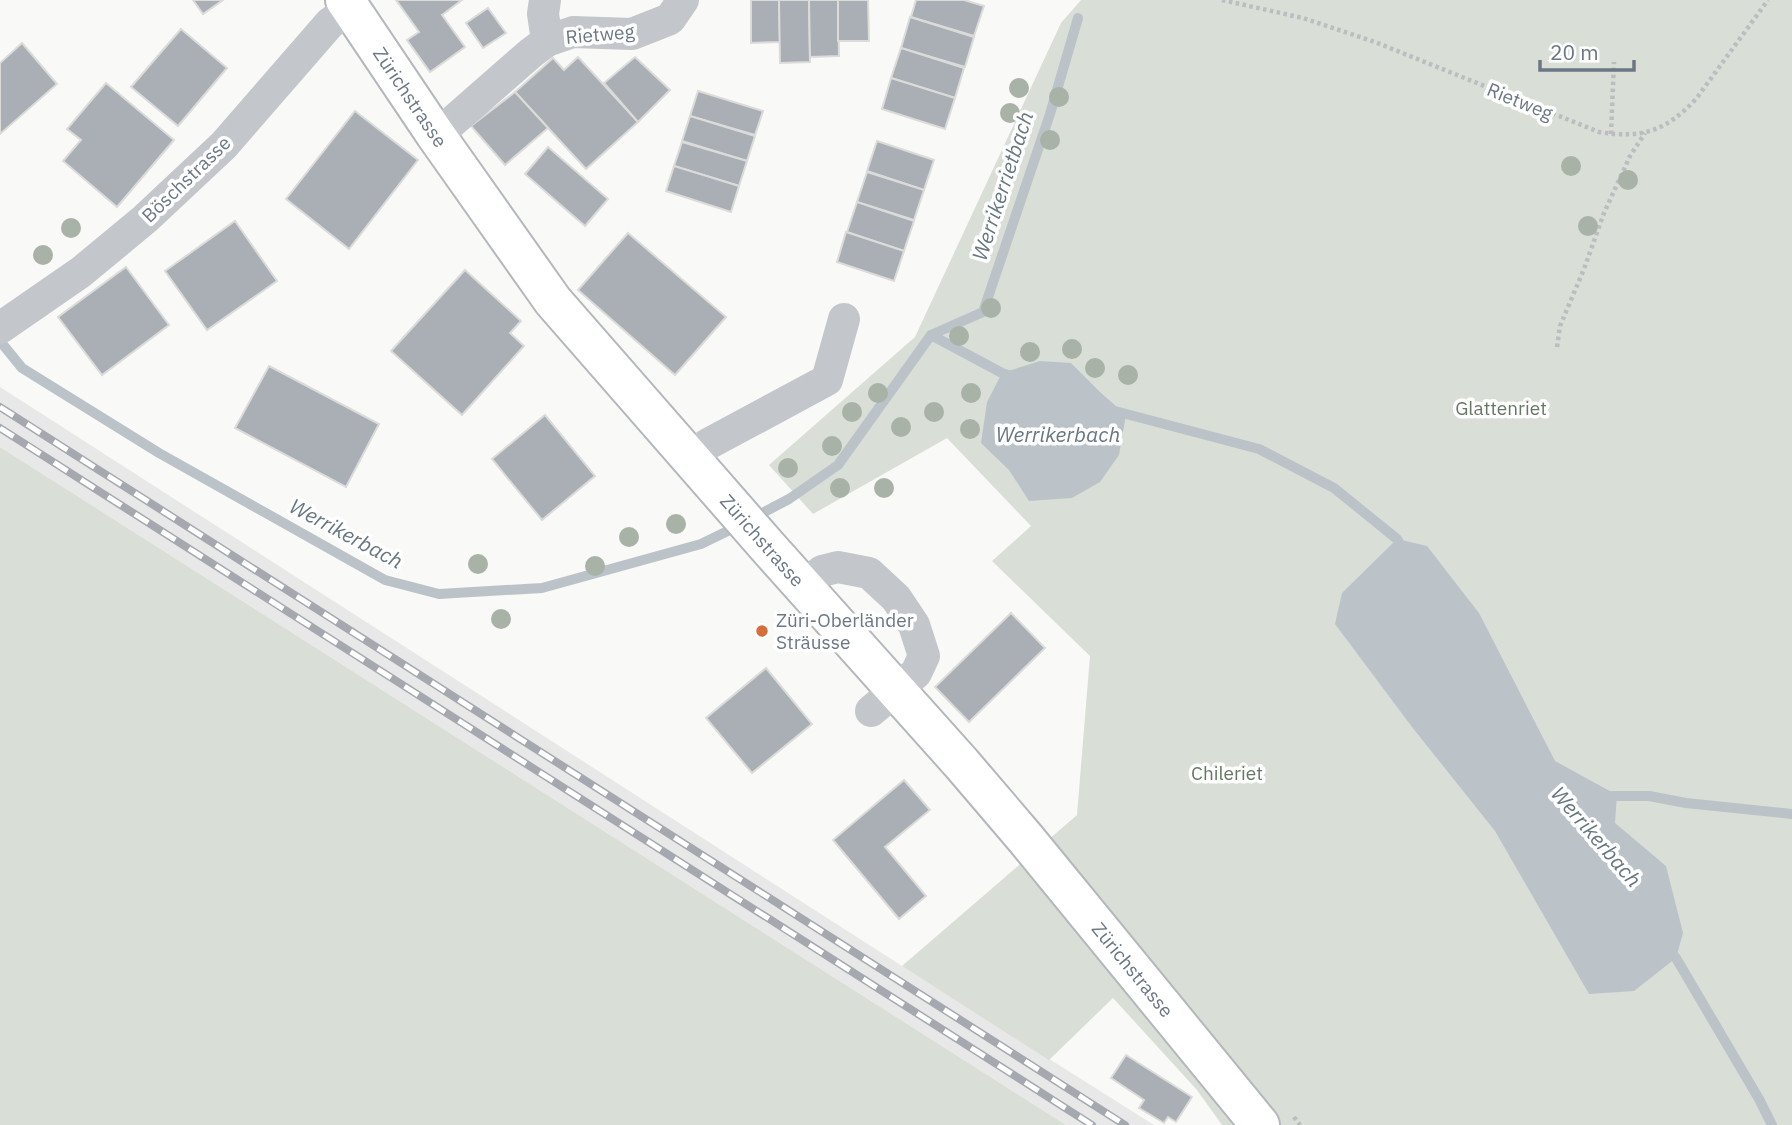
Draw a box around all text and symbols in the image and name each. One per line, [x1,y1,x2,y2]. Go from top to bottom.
street label: Rietweg [565,19,635,49]
scale bar [1540,28,1634,72]
text: 20 m [1550,38,1599,66]
street label: Zürichstrasse [368,42,453,152]
street label: Rietweg [1484,77,1556,125]
water label: Werrikerrietbach [965,108,1039,264]
street label: Böschstrasse [137,131,235,227]
park label: Glattenriet [1455,396,1547,420]
water label: Werrikerbach [996,420,1120,448]
street label: Zürichstrasse [715,489,810,592]
water label: Werrikerbach [285,492,408,575]
place label: Züri-Oberländer Sträusse [776,608,914,654]
marker: Züri-Oberländer Sträusse [754,623,770,639]
park label: Chileriet [1191,761,1263,785]
water label: Werrikerbach [1545,780,1648,893]
street label: Zürichstrasse [1087,917,1179,1022]

